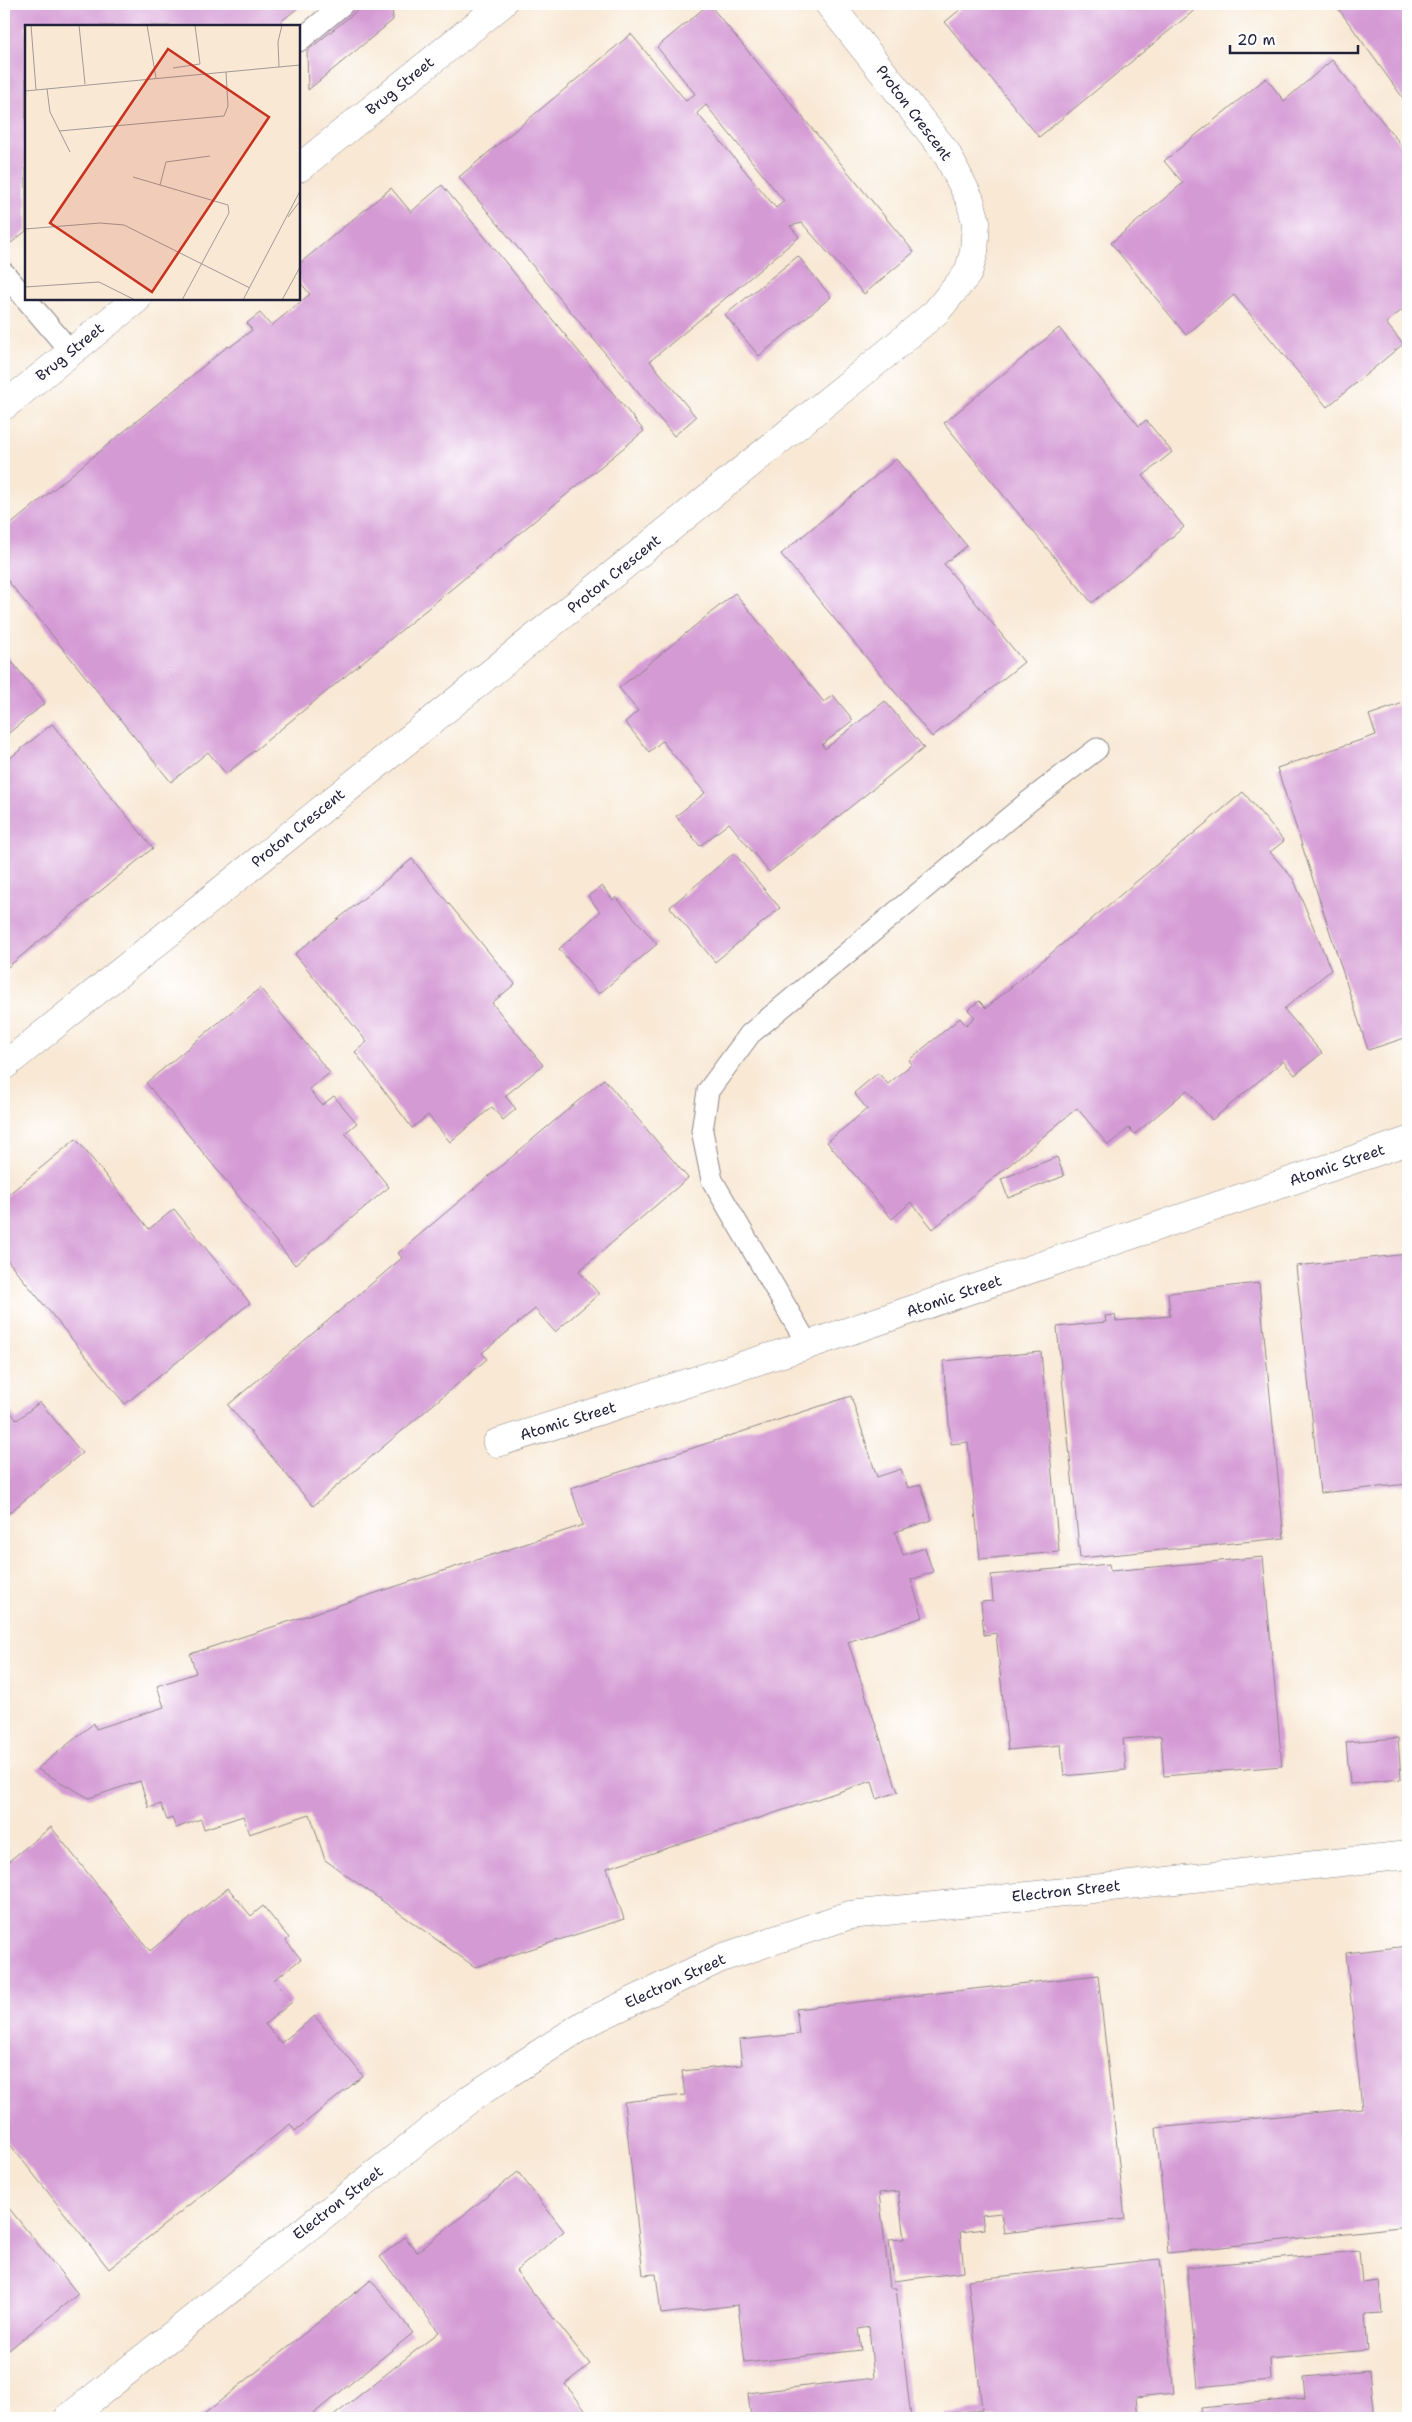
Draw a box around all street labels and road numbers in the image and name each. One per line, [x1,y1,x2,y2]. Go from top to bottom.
street label: Brug Street [362,52,438,120]
street label: Proton Crescent [871,61,957,165]
street label: Brug Street [32,318,108,386]
street label: Proton Crescent [563,530,665,618]
street label: Proton Crescent [247,784,349,872]
street label: Atomic Street [1287,1139,1387,1191]
street label: Atomic Street [904,1270,1004,1322]
street label: Atomic Street [517,1397,619,1445]
street label: Electron Street [1011,1875,1121,1907]
street label: Electron Street [621,1949,729,2013]
street label: Electron Street [289,2162,387,2244]

